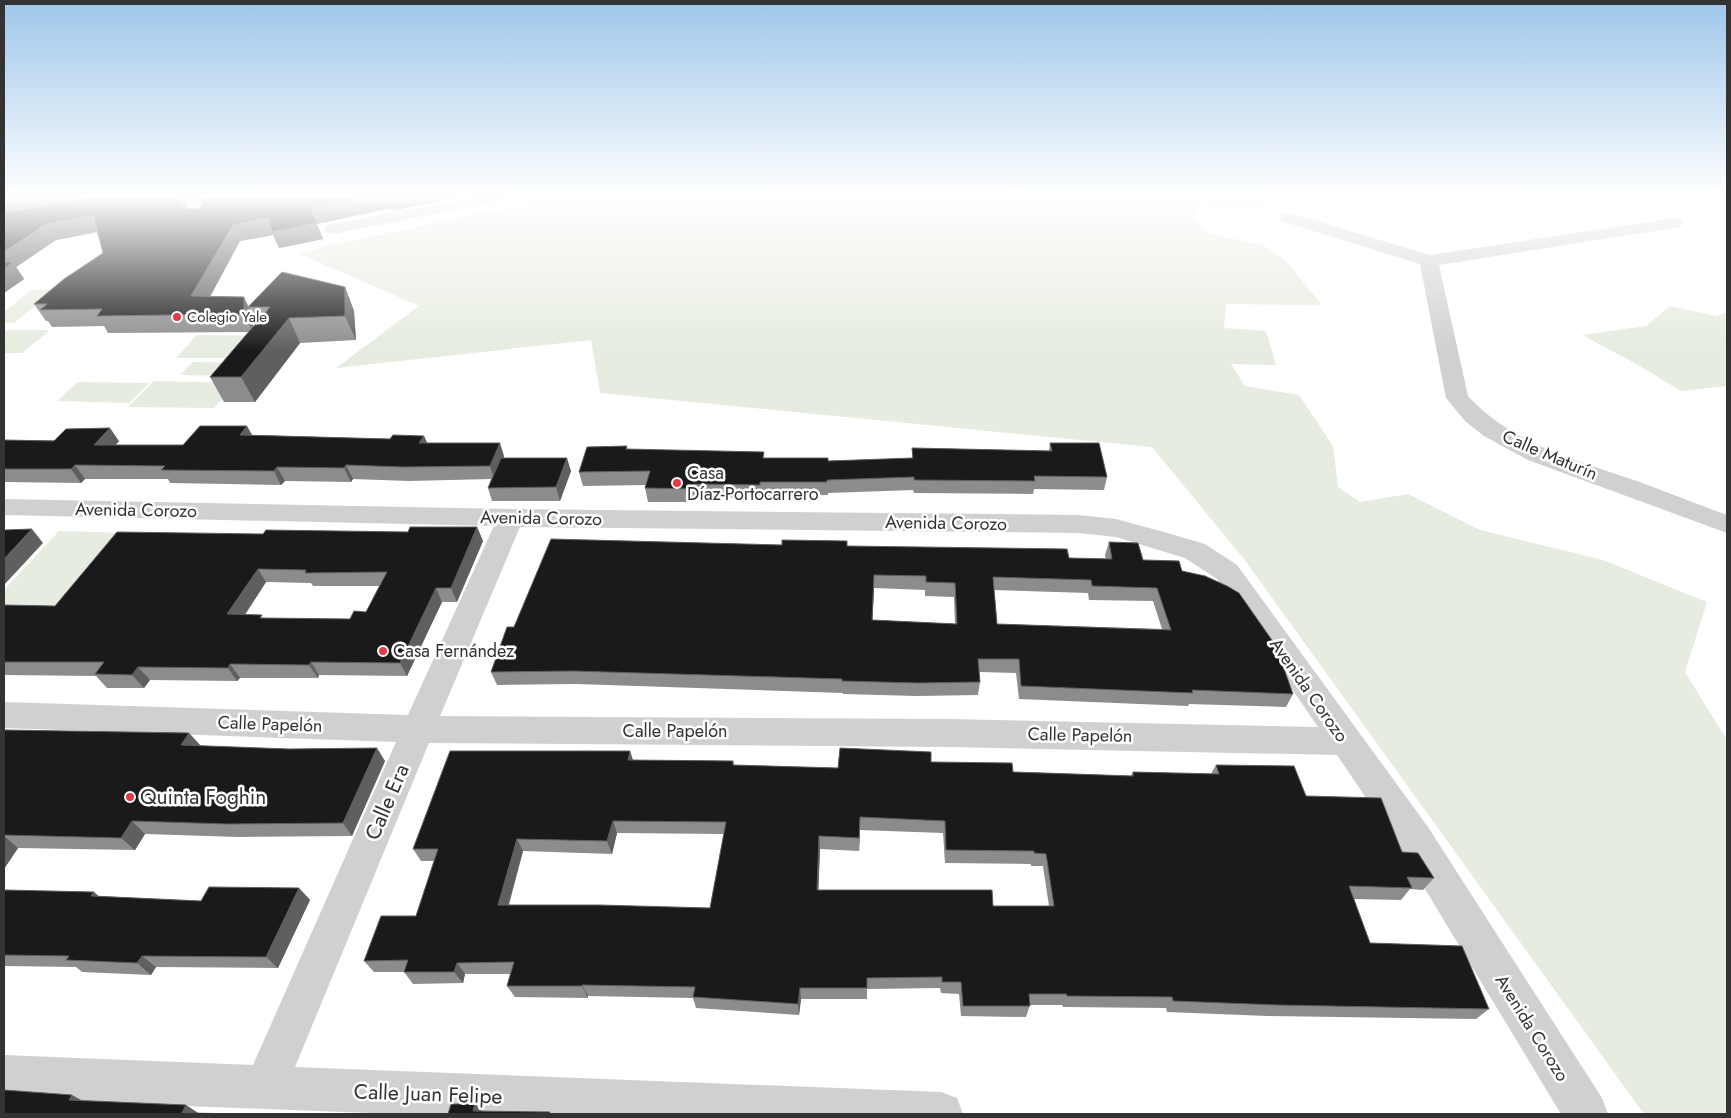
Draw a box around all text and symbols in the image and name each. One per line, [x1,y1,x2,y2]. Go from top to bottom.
place label: Colegio Yale [187,306,267,328]
marker: Colegio Yale [171,311,183,323]
street label: Calle Maturín [1498,423,1602,487]
place label: Casa Díaz-Portocarrero [687,460,819,507]
marker: Casa Díaz-Portocarrero [671,477,683,489]
street label: Avenida Corozo [75,496,197,524]
street label: Avenida Corozo [480,504,602,532]
street label: Avenida Corozo [885,509,1007,537]
street label: Avenida Corozo [1263,633,1355,747]
place label: Casa Fernández [393,638,515,664]
marker: Casa Fernández [377,645,389,657]
street label: Calle Papelón [217,709,323,739]
street label: Calle Papelón [623,718,727,744]
street label: Calle Papelón [1027,721,1133,749]
street label: Calle Era [358,759,416,845]
place label: Quinta Foghin [140,782,266,812]
marker: Quinta Foghin [124,791,136,803]
street label: Avenida Corozo [1489,969,1575,1087]
street label: Calle Juan Felipe [353,1076,503,1112]

